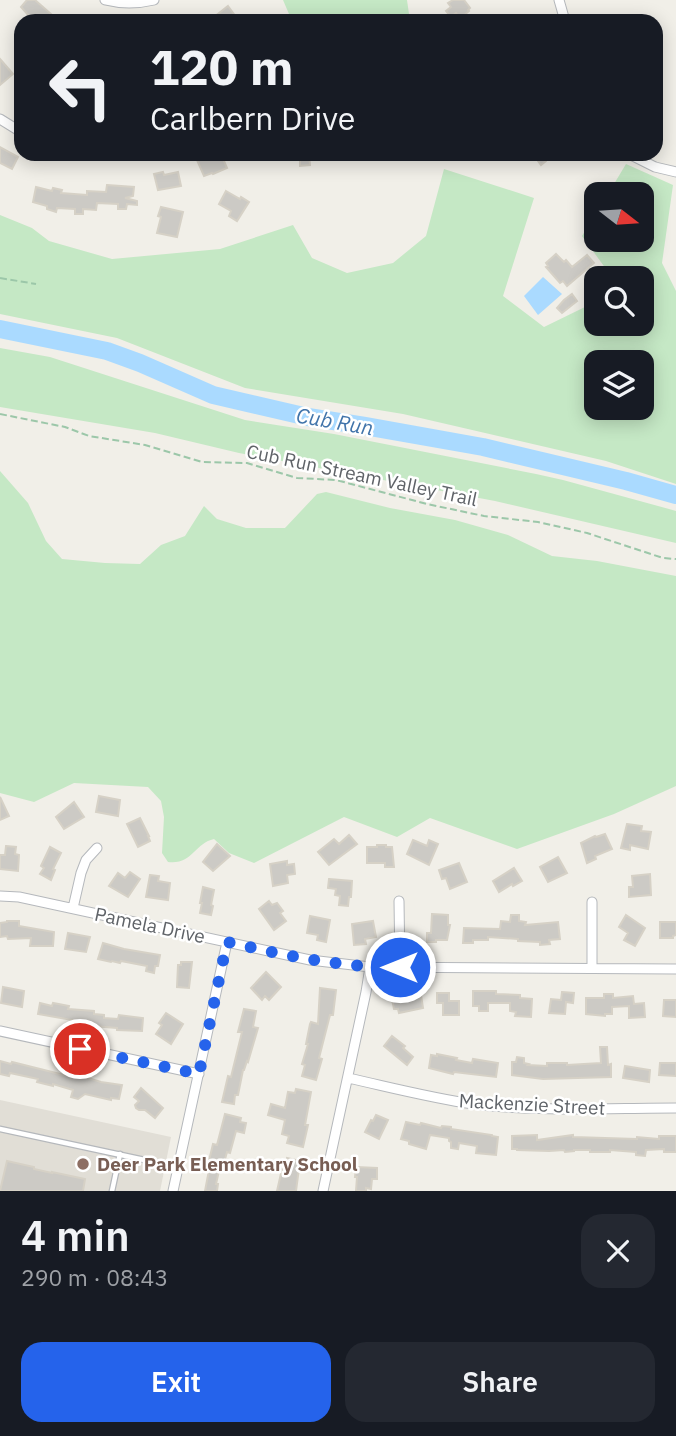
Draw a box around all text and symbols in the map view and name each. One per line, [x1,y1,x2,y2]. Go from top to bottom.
text: 120 m [150,35,294,98]
icon: left [35,42,126,133]
text: Carlbern Drive [150,97,355,139]
north arrow [584,182,654,252]
map controls [584,182,654,420]
button: search [584,266,654,336]
button: layers [584,350,654,420]
water label: Cub Run [294,400,376,442]
street label: Cub Run Stream Valley Trail [244,439,480,511]
street label: Pamela Drive [93,902,207,948]
position arrow [363,930,437,1004]
pin [50,1019,110,1079]
icon: arrive [61,1030,99,1068]
street label: Mackenzie Street [458,1088,606,1120]
place label: Deer Park Elementary School [97,1152,358,1176]
marker: Deer Park Elementary School [75,1156,91,1172]
text: 4 min [21,1208,130,1263]
button: close [581,1214,655,1288]
text: 290 m · 08:43 [21,1262,168,1292]
button: Exit [21,1342,331,1422]
button: Share [345,1342,655,1422]

